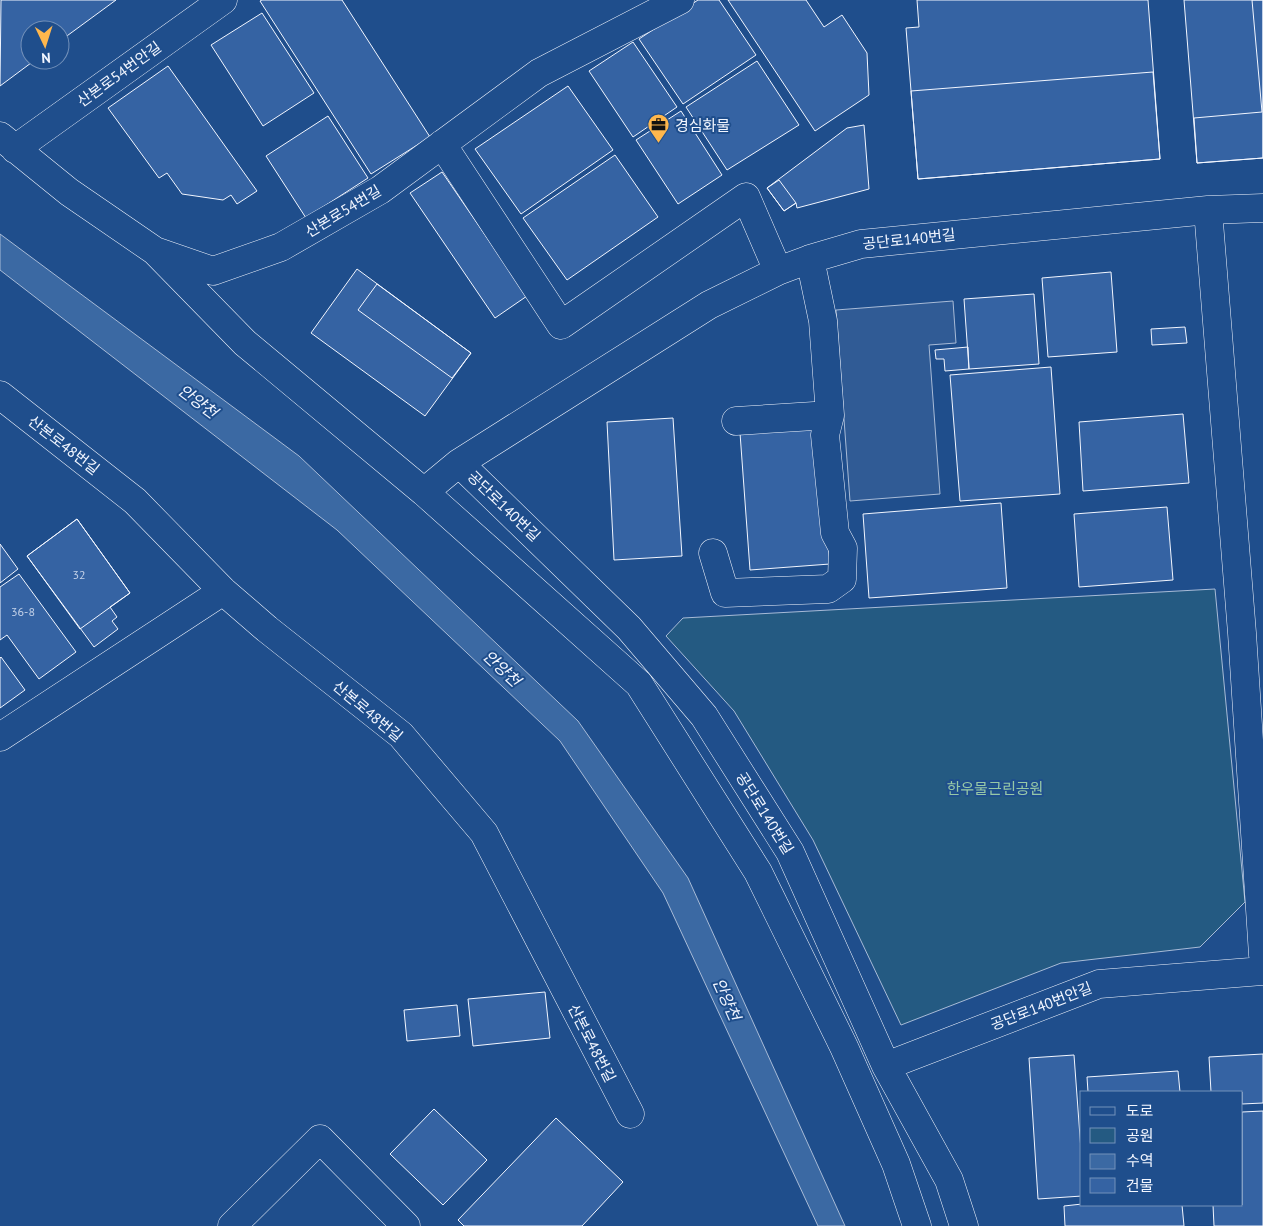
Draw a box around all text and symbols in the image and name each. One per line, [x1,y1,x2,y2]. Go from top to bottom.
north arrow [20,20,70,70]
street label: 산본로54번안길 [73,37,165,111]
text: N [41,49,51,67]
office icon: 경심화물 [647,113,671,144]
place label: 경심화물 [675,116,730,135]
street label: 산본로54번길 [302,181,384,241]
street label: 공단로140번길 [861,225,957,253]
water label: 안양천 [174,380,223,424]
street label: 산본로48번길 [25,411,103,479]
street label: 공단로140번길 [464,467,544,545]
house number: 32 [72,567,86,582]
house number: 36-8 [11,604,35,619]
water label: 안양천 [479,646,527,692]
street label: 산본로48번길 [329,676,407,746]
street label: 공단로140번길 [732,768,798,858]
park label: 한우물근린공원 [947,779,1043,798]
water label: 안양천 [709,975,746,1025]
street label: 공단로140번안길 [987,978,1095,1034]
street label: 산본로48번길 [564,1001,620,1085]
legend [1080,1091,1243,1206]
text: 도로 [1126,1101,1154,1120]
text: 공원 [1126,1126,1154,1145]
text: 수역 [1126,1151,1154,1170]
text: 건물 [1126,1176,1154,1195]

